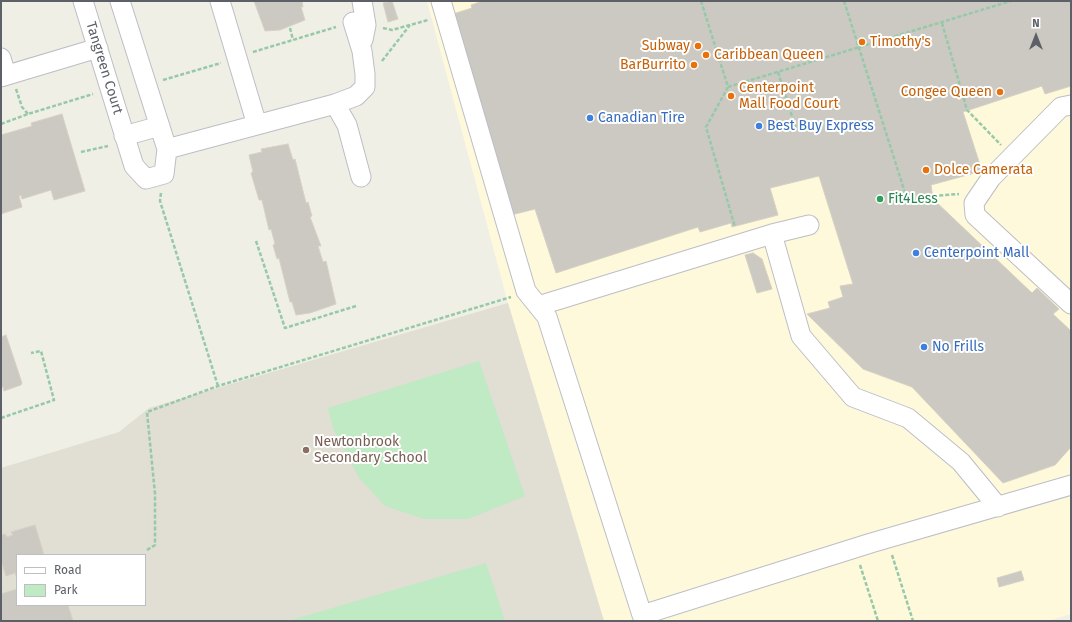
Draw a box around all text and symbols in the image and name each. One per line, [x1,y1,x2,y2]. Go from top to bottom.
north arrow [1016,16,1056,56]
text: N [1032,17,1040,30]
street label: Tangreen Court [82,20,126,116]
place label: Timothy's [870,34,931,50]
marker: Timothy's [857,37,867,47]
place label: Subway [642,38,690,54]
marker: Subway [693,41,703,51]
place label: Caribbean Queen [714,47,824,63]
marker: Caribbean Queen [701,50,711,60]
place label: BarBurrito [620,57,686,73]
marker: BarBurrito [689,60,699,70]
place label: Centerpoint Mall Food Court [739,80,838,112]
place label: Congee Queen [901,84,992,100]
marker: Congee Queen [995,87,1005,97]
marker: Centerpoint Mall Food Court [726,91,736,101]
place label: Canadian Tire [598,110,685,126]
marker: Canadian Tire [585,113,595,123]
place label: Best Buy Express [767,118,874,134]
marker: Best Buy Express [754,121,764,131]
place label: Dolce Camerata [934,162,1033,178]
marker: Dolce Camerata [921,165,931,175]
place label: Fit4Less [888,191,938,207]
marker: Fit4Less [875,194,885,204]
place label: Centerpoint Mall [924,245,1029,261]
marker: Centerpoint Mall [911,248,921,258]
place label: No Frills [932,339,984,355]
marker: No Frills [919,342,929,352]
place label: Newtonbrook Secondary School [314,434,427,466]
marker: Newtonbrook Secondary School [301,445,311,455]
legend [16,554,146,606]
text: Road [54,563,82,577]
text: Park [54,583,78,597]

